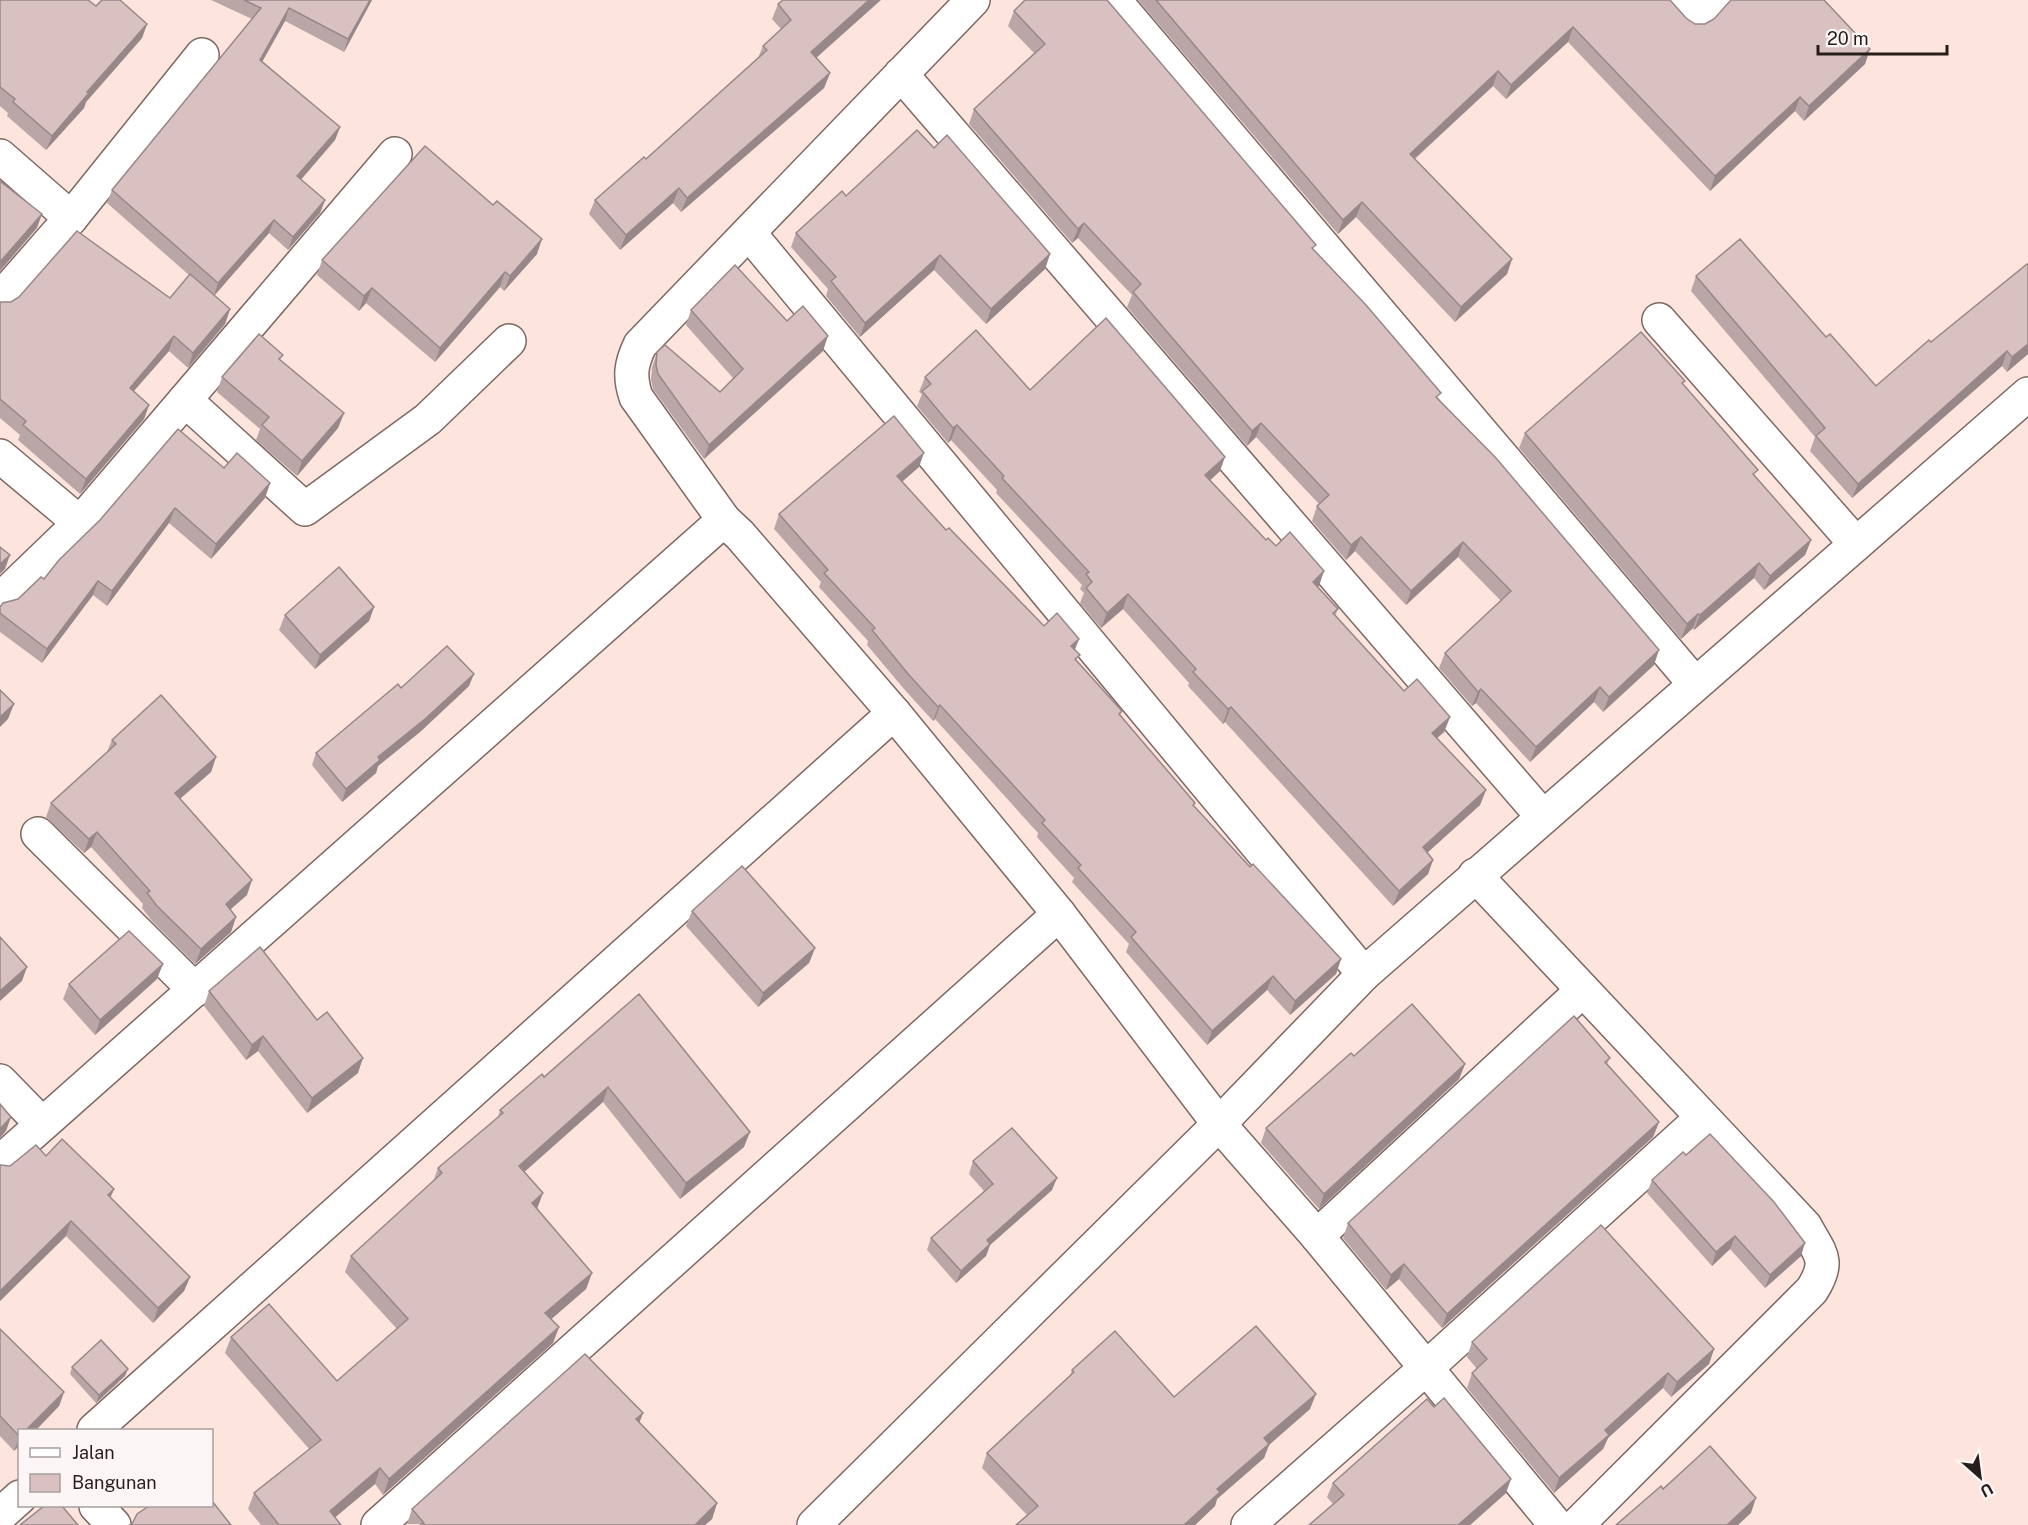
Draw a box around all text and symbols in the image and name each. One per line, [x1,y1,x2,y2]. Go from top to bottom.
scale bar [1818,18,1947,56]
text: 20 m [1827,28,1869,49]
legend [18,1429,213,1507]
text: Jalan [72,1442,115,1463]
north arrow [1950,1447,2010,1507]
text: Bangunan [72,1472,157,1493]
text: U [1977,1479,1996,1501]

